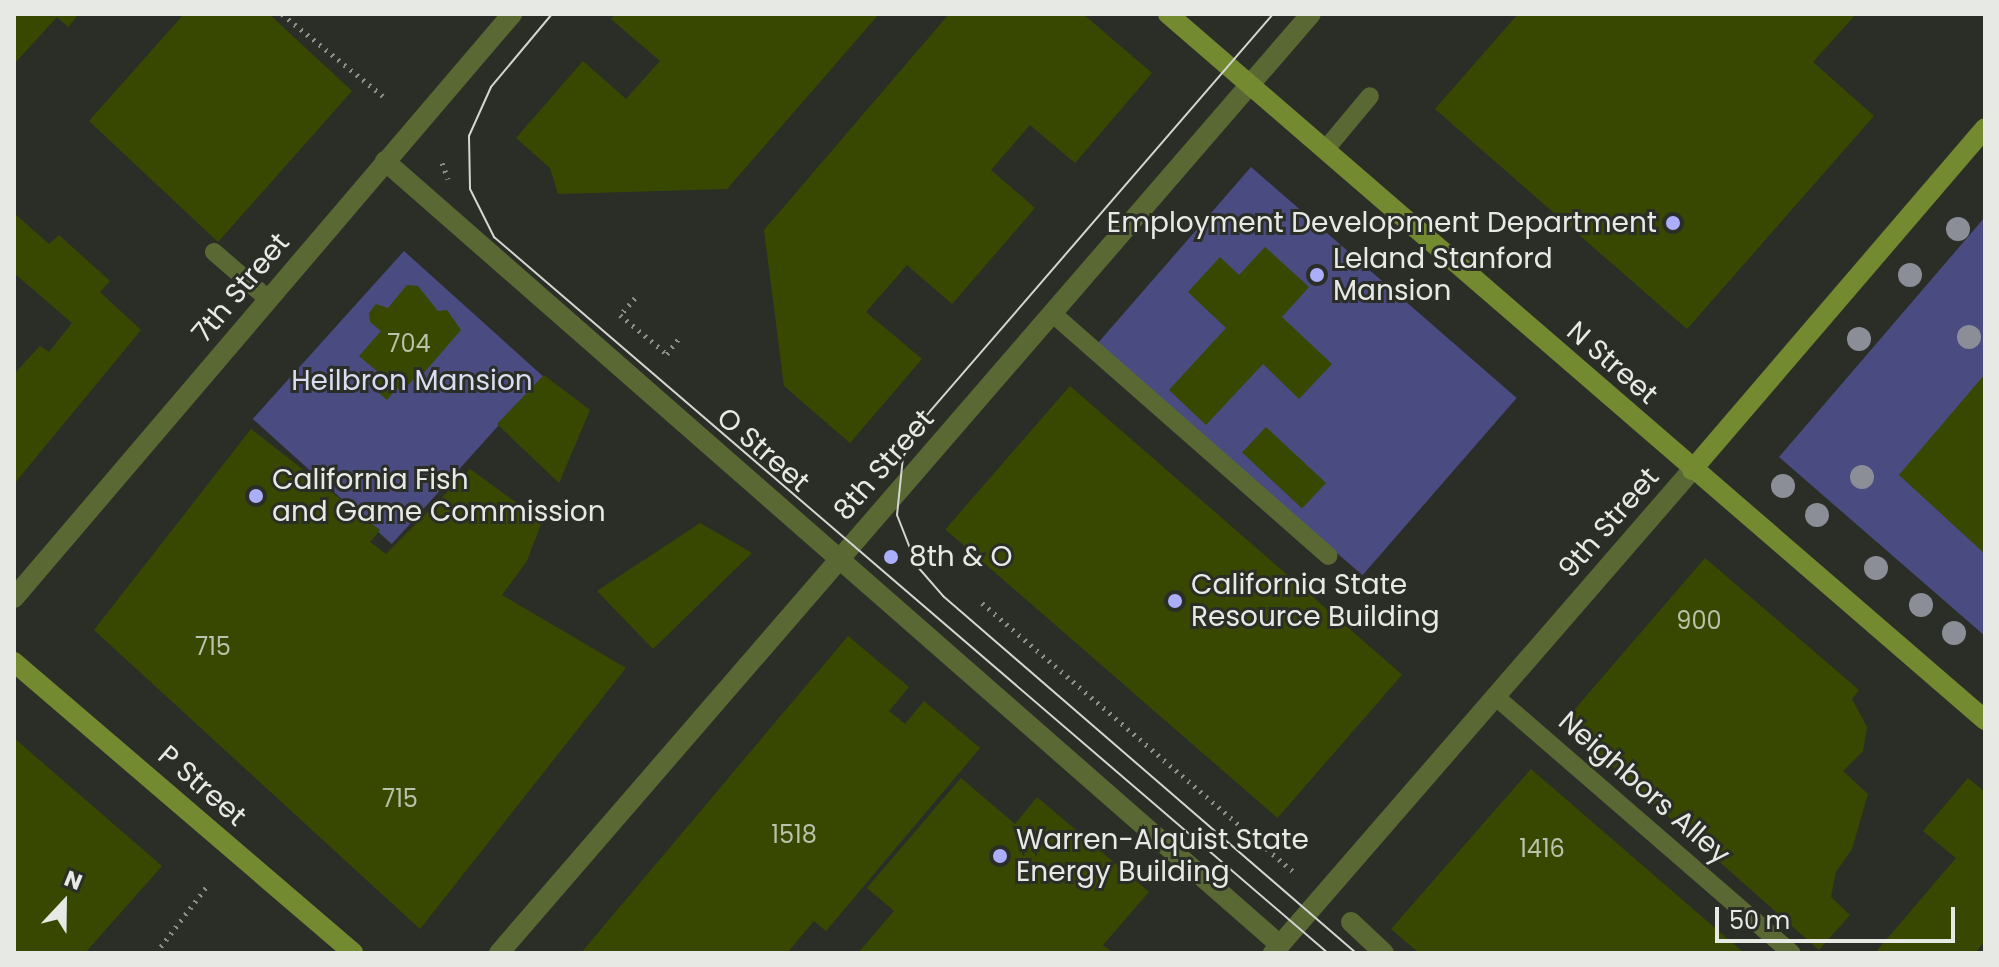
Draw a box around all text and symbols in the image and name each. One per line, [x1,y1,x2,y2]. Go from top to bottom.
place label: Employment Development Department [1107,206,1657,240]
marker: Employment Development Department [1664,214,1682,232]
street label: 7th Street [185,226,297,350]
place label: Leland Stanford Mansion [1333,242,1553,308]
marker: Leland Stanford Mansion [1308,266,1326,284]
street label: N Street [1560,315,1664,411]
house number: 704 [387,330,431,358]
park label: Heilbron Mansion [291,364,533,398]
street label: O Street [710,401,816,499]
street label: 8th Street [827,403,941,527]
street label: 9th Street [1552,461,1666,585]
place label: California Fish and Game Commission [272,463,606,529]
marker: California Fish and Game Commission [247,487,265,505]
place label: 8th & O [909,540,1012,574]
marker: 8th & O [880,546,902,568]
place label: California State Resource Building [1191,568,1440,634]
marker: California State Resource Building [1166,592,1184,610]
house number: 900 [1676,607,1722,635]
house number: 715 [195,633,231,661]
street label: Neighbors Alley [1551,704,1737,872]
street label: P Street [151,739,253,833]
house number: 715 [382,785,418,813]
house number: 1518 [771,821,817,849]
place label: Warren-Alquist State Energy Building [1016,823,1309,889]
house number: 1416 [1519,835,1565,863]
marker: Warren-Alquist State Energy Building [991,847,1009,865]
north arrow [24,863,104,943]
text: N [60,863,87,898]
scale bar [1719,891,1959,941]
text: 50 m [1729,904,1790,937]

